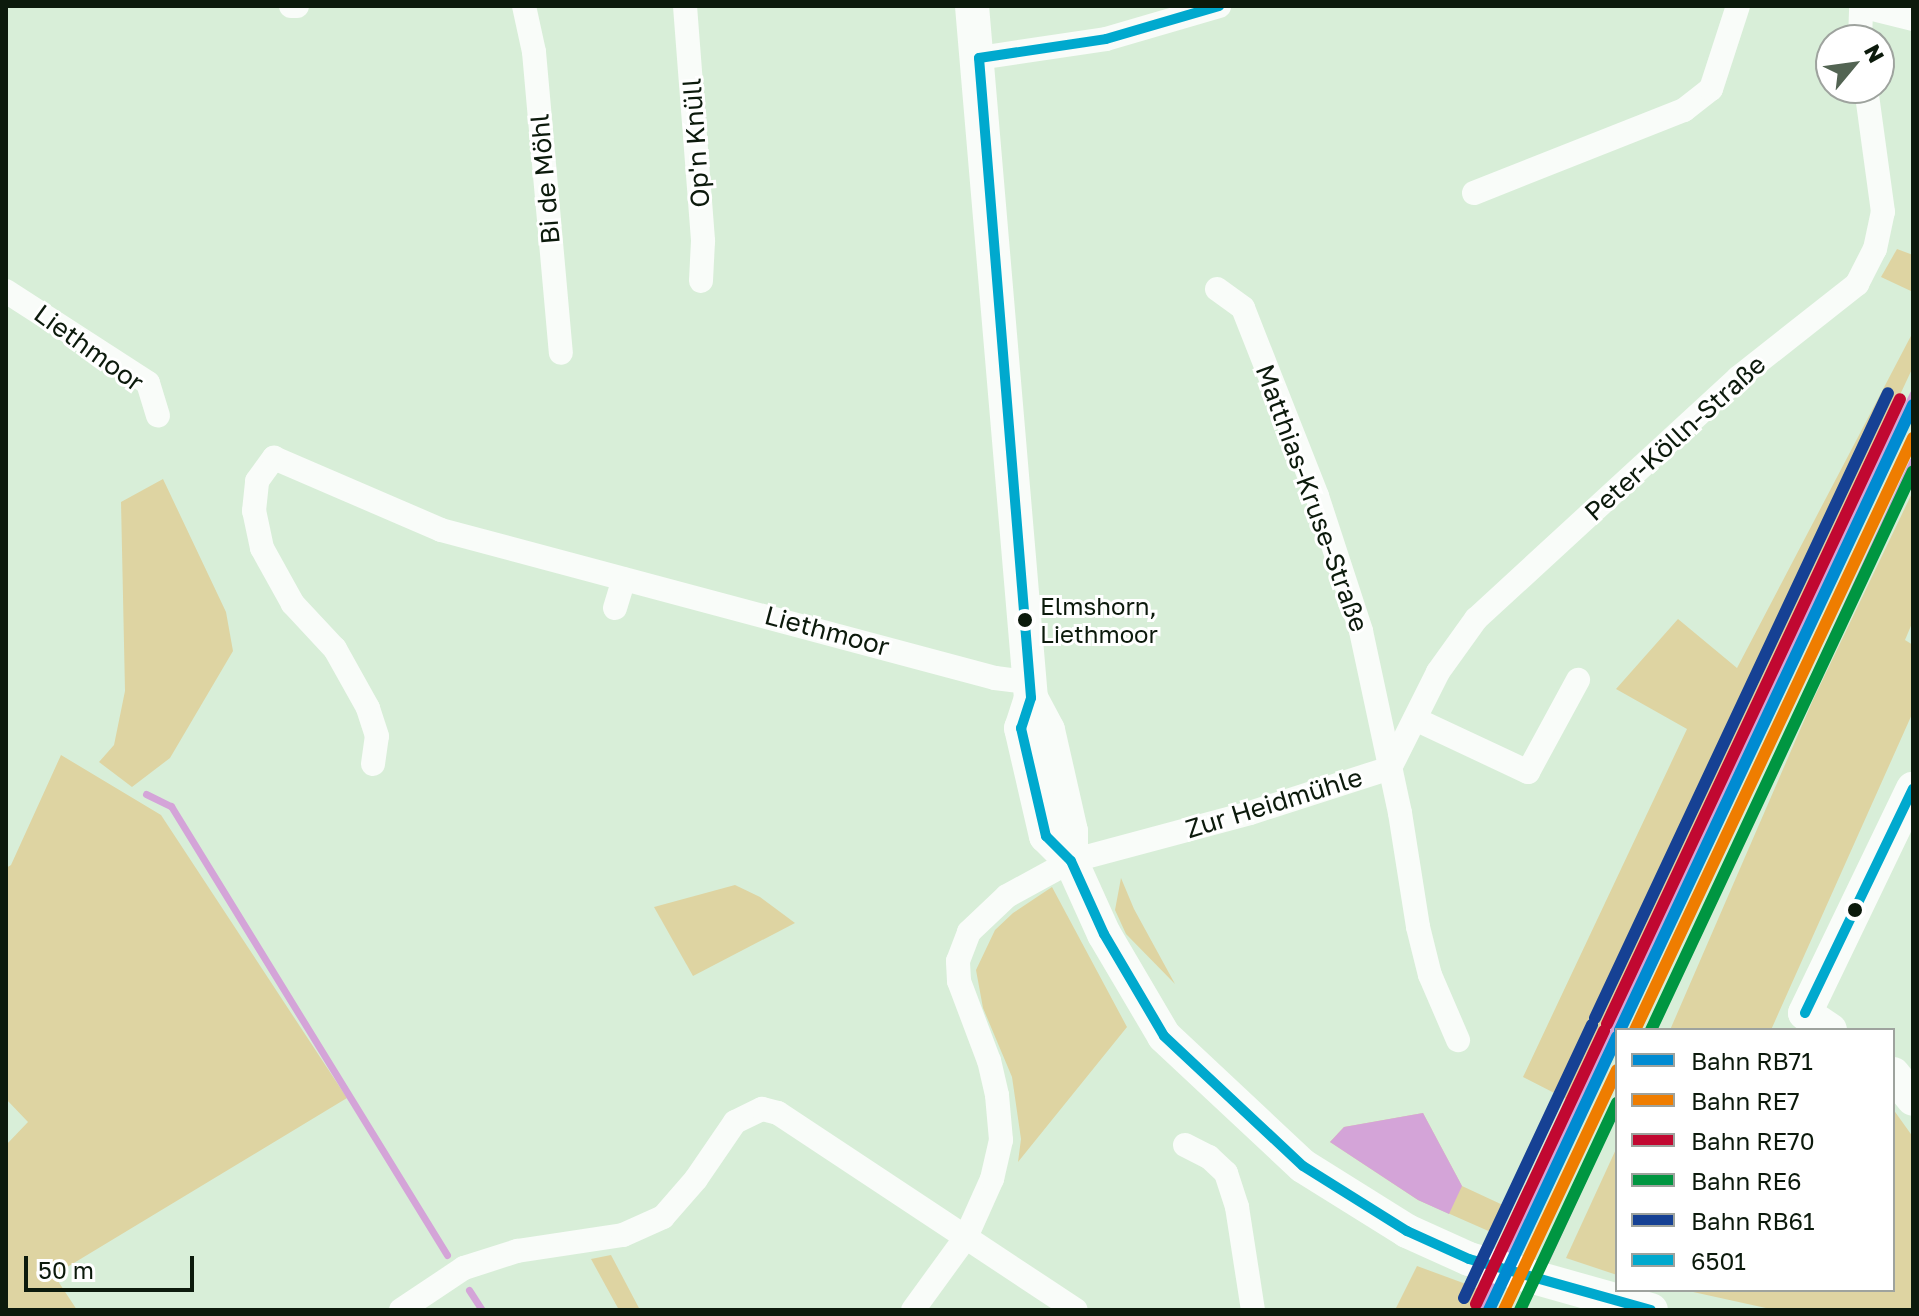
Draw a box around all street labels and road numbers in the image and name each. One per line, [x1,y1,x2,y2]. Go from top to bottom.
street label: Op'n Knüll [676,77,716,209]
street label: Bi de Möhl [524,113,566,245]
street label: Liethmoor [28,298,150,398]
street label: Peter-Kölln-Straße [1578,349,1772,527]
street label: Matthias-Kruse-Straße [1249,360,1375,636]
street label: Liethmoor [761,599,893,663]
street label: Zur Heidmühle [1182,761,1366,845]

